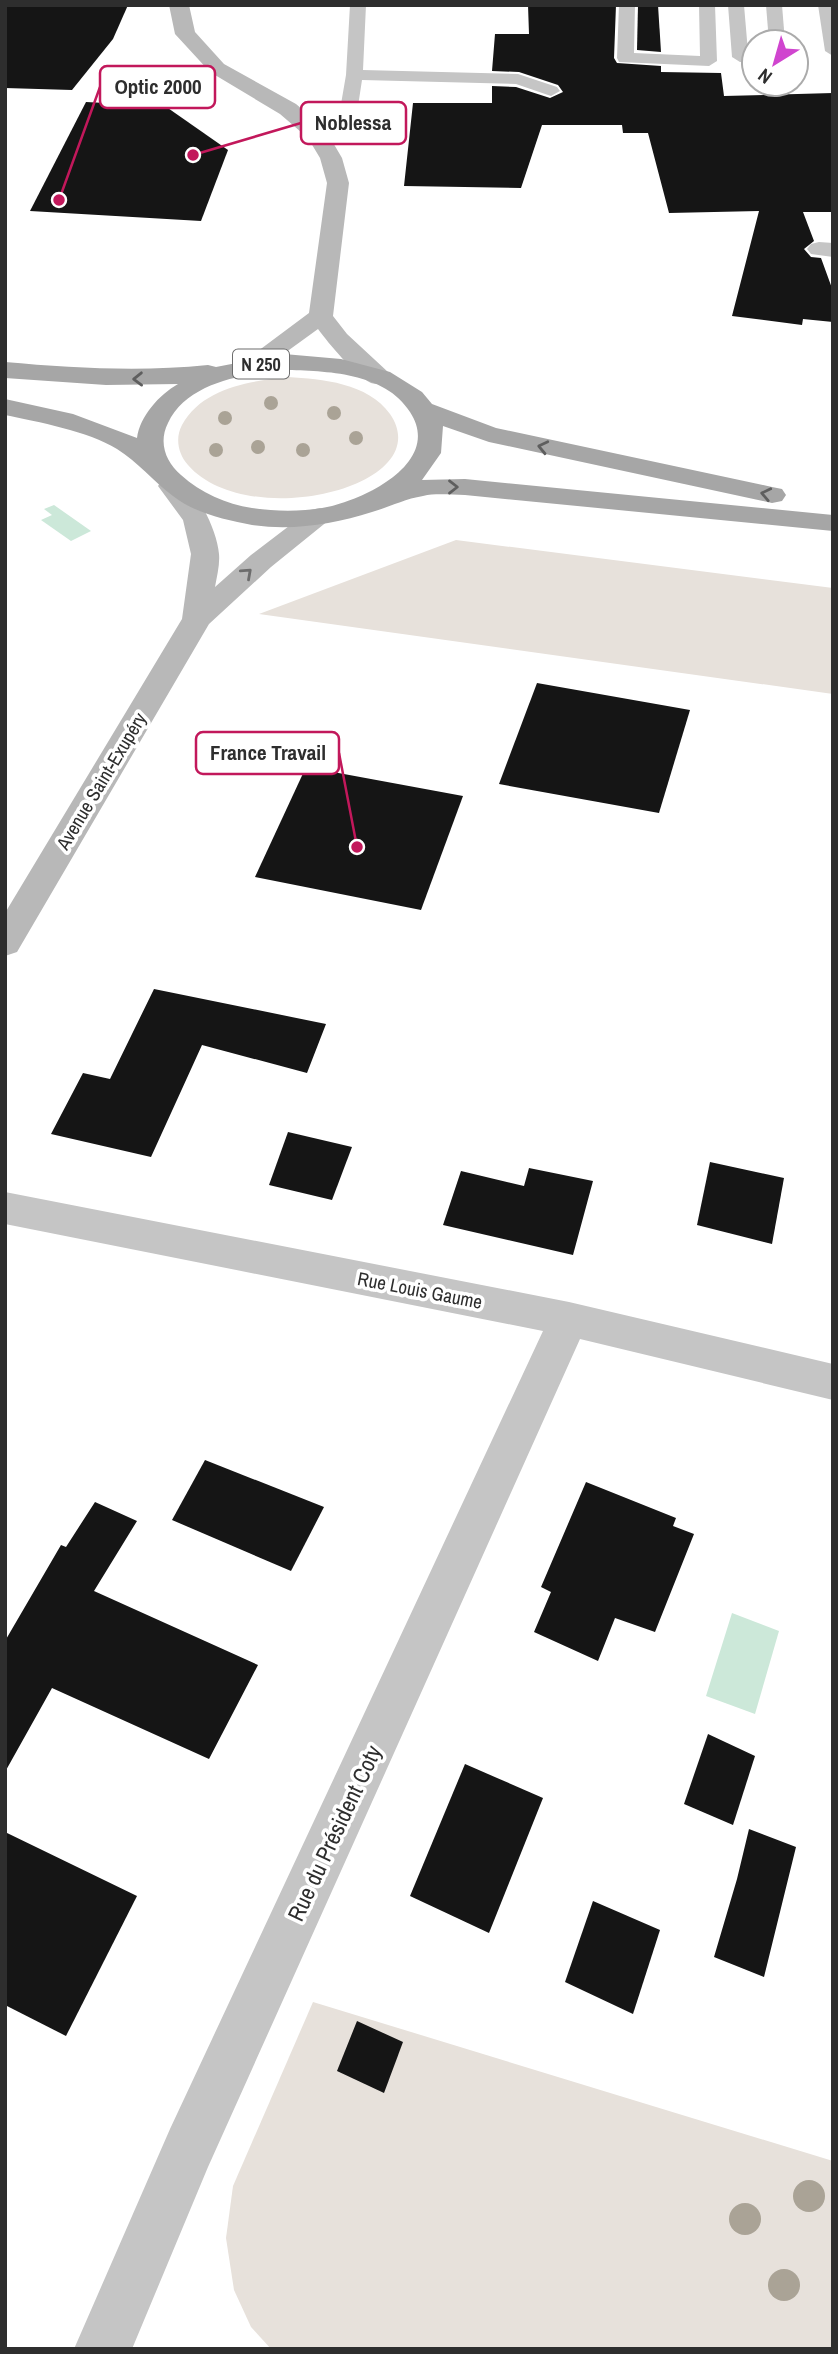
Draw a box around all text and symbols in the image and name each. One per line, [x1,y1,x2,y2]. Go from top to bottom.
north arrow [740,28,810,98]
text: N [752,63,777,90]
callout: Optic 2000 [100,66,215,108]
text: Optic 2000 [114,72,202,101]
callout: Noblessa [301,102,406,144]
text: Noblessa [315,108,392,137]
road number: N 250 [233,350,289,378]
one-way arrow [133,371,143,387]
one-way arrow [537,441,549,455]
one-way arrow [448,479,459,495]
one-way arrow [760,487,772,502]
one-way arrow [239,569,252,581]
street label: Avenue Saint-Exupéry [49,707,152,855]
callout: France Travail [196,732,339,774]
text: France Travail [210,738,326,767]
street label: Rue Louis Gaume [355,1265,485,1315]
street label: Rue du Président Coty [280,1739,389,1926]

